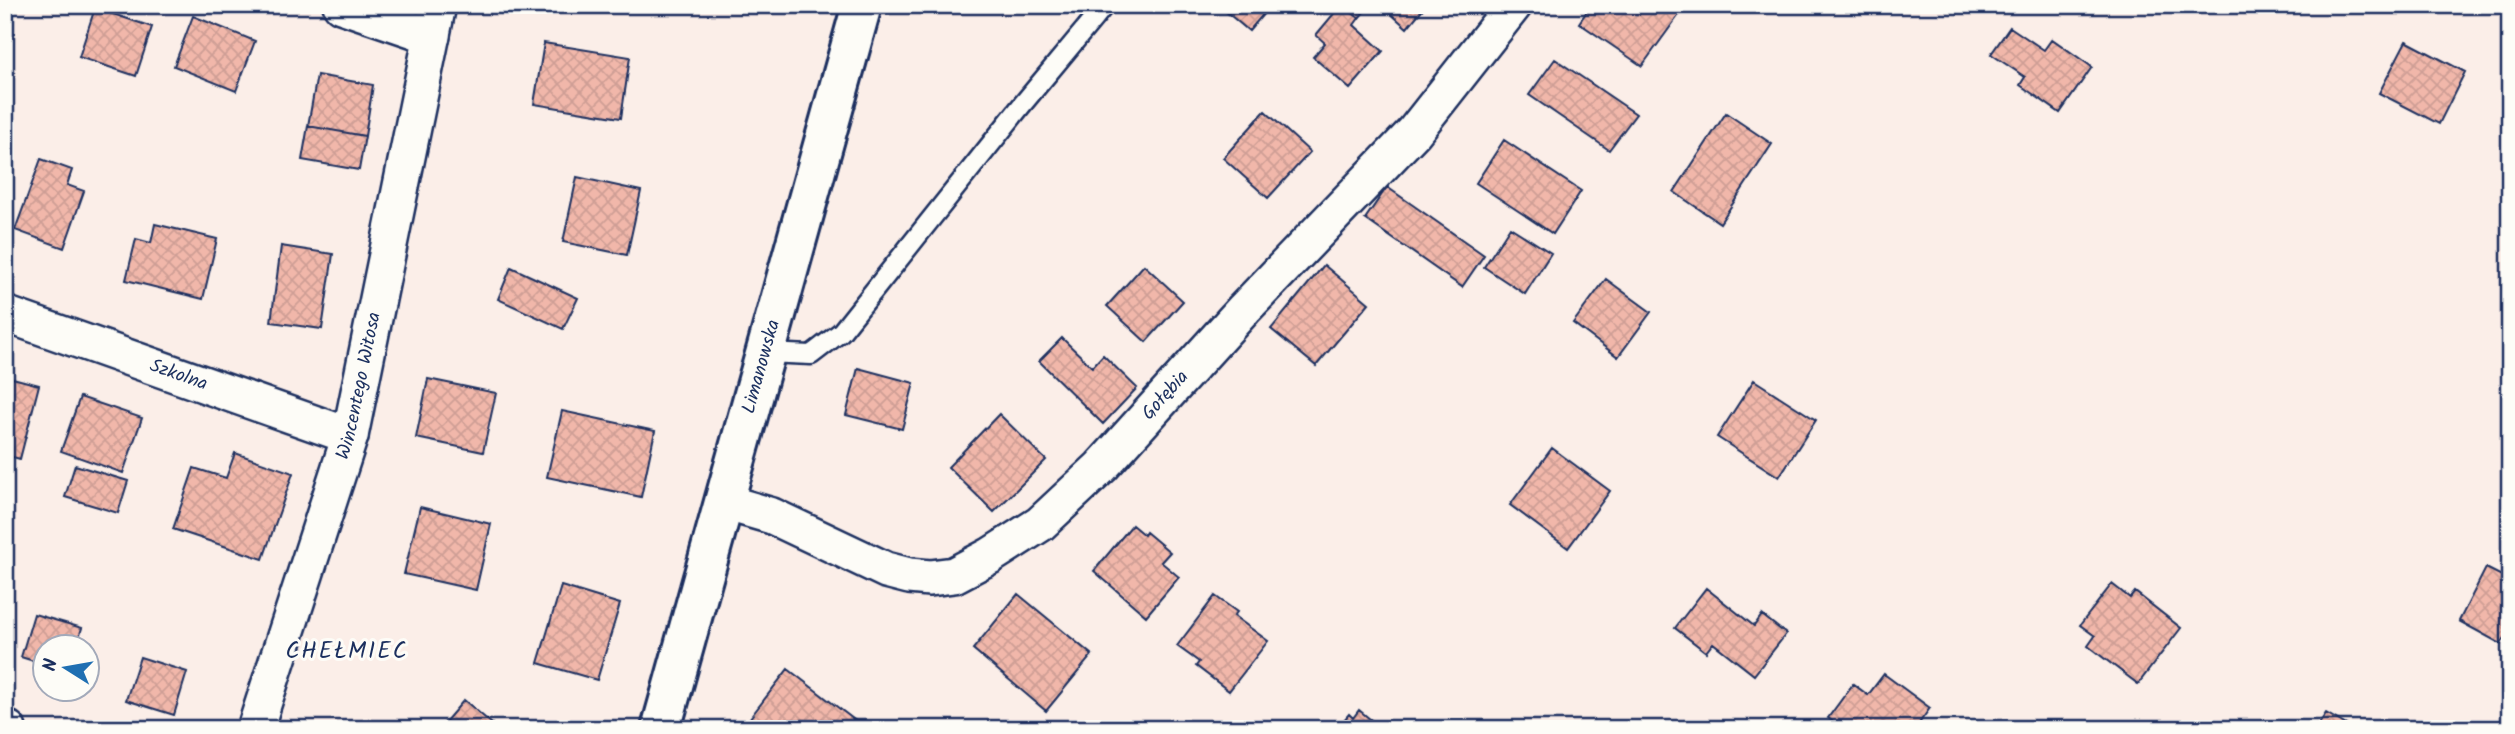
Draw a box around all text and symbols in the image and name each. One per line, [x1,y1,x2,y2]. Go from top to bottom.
street label: Wincentego Witosa [328,309,390,464]
street label: Limanowska [734,316,789,417]
street label: Szkolna [145,351,212,399]
street label: Gołębia [1135,364,1196,428]
north arrow [32,632,102,702]
district label: CHEŁMIEC [286,634,408,670]
text: N [35,656,67,674]

